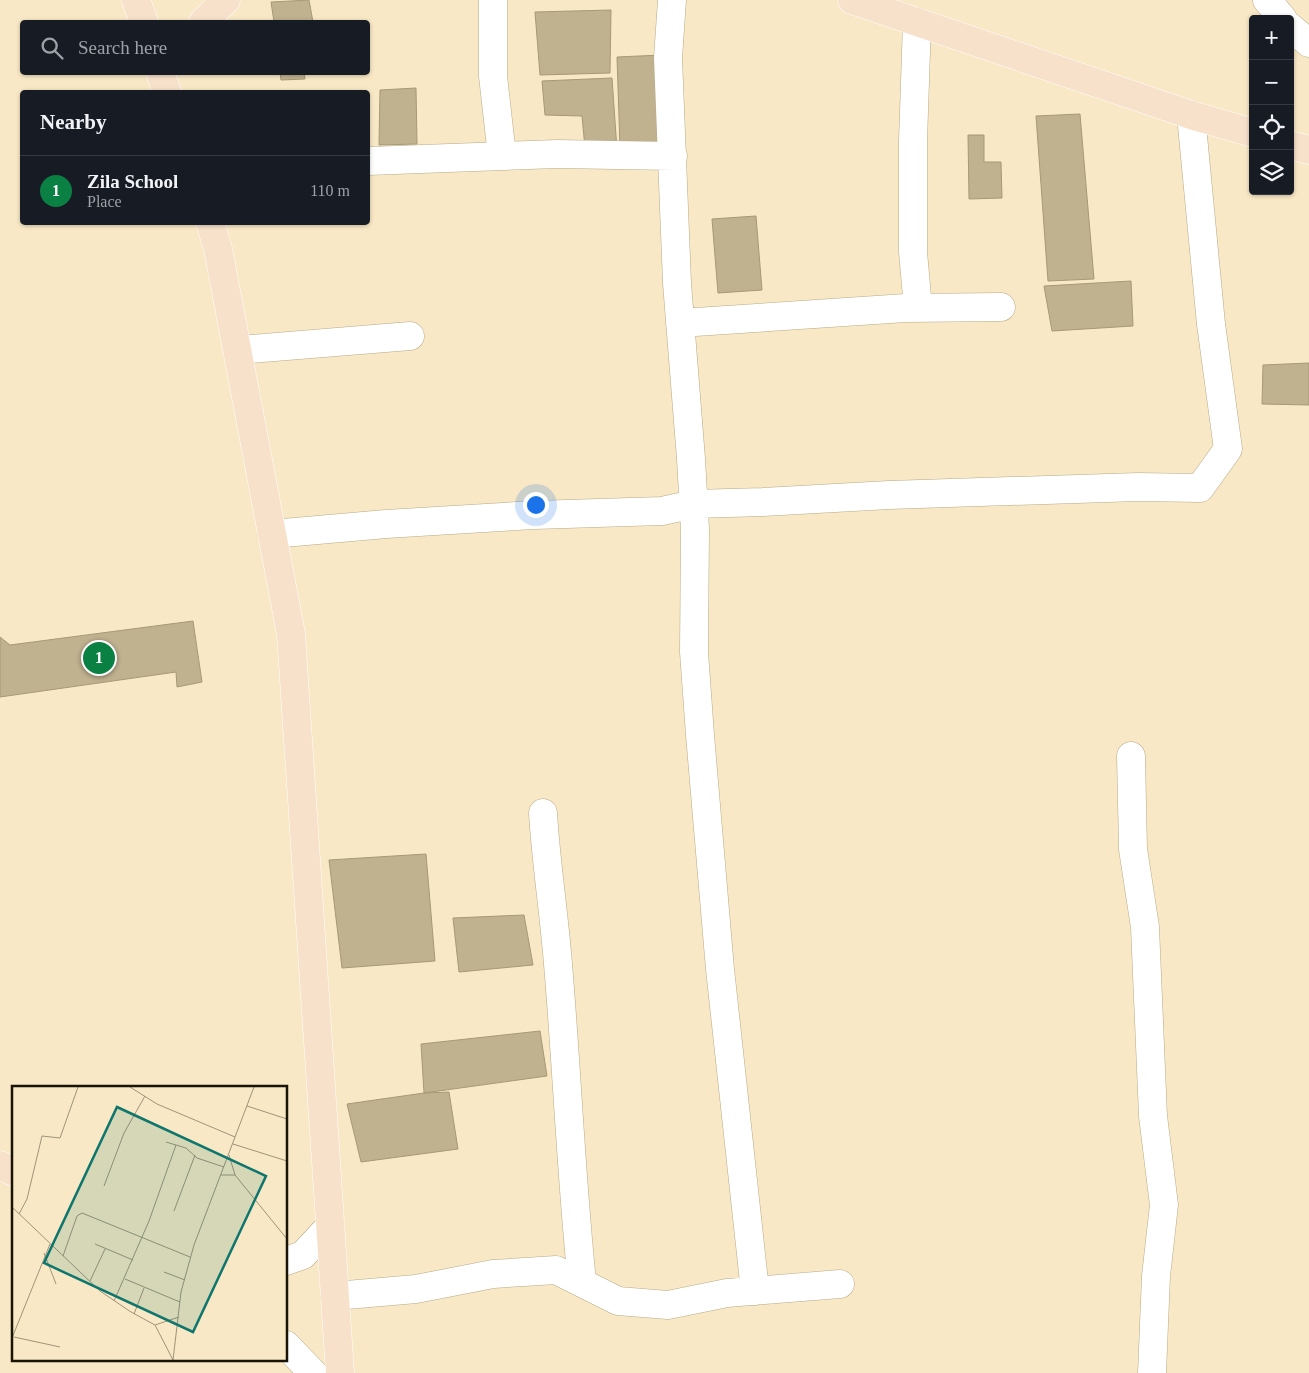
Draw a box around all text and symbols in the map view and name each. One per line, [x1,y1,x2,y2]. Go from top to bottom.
map controls [1249,15,1294,195]
button: + [1249,15,1294,60]
search box [20,20,370,75]
icon: search [38,34,66,62]
text: Search here [78,37,167,58]
button: − [1249,60,1294,105]
button: locate [1249,105,1294,150]
text: Nearby [40,110,107,134]
button: layers [1249,150,1294,195]
text: Zila School [87,171,178,192]
text: 1 [52,182,60,199]
text: 110 m [310,182,350,199]
text: Place [87,193,122,210]
your location [523,492,549,518]
pin: 1 [83,639,115,677]
inset map [12,1086,288,1360]

